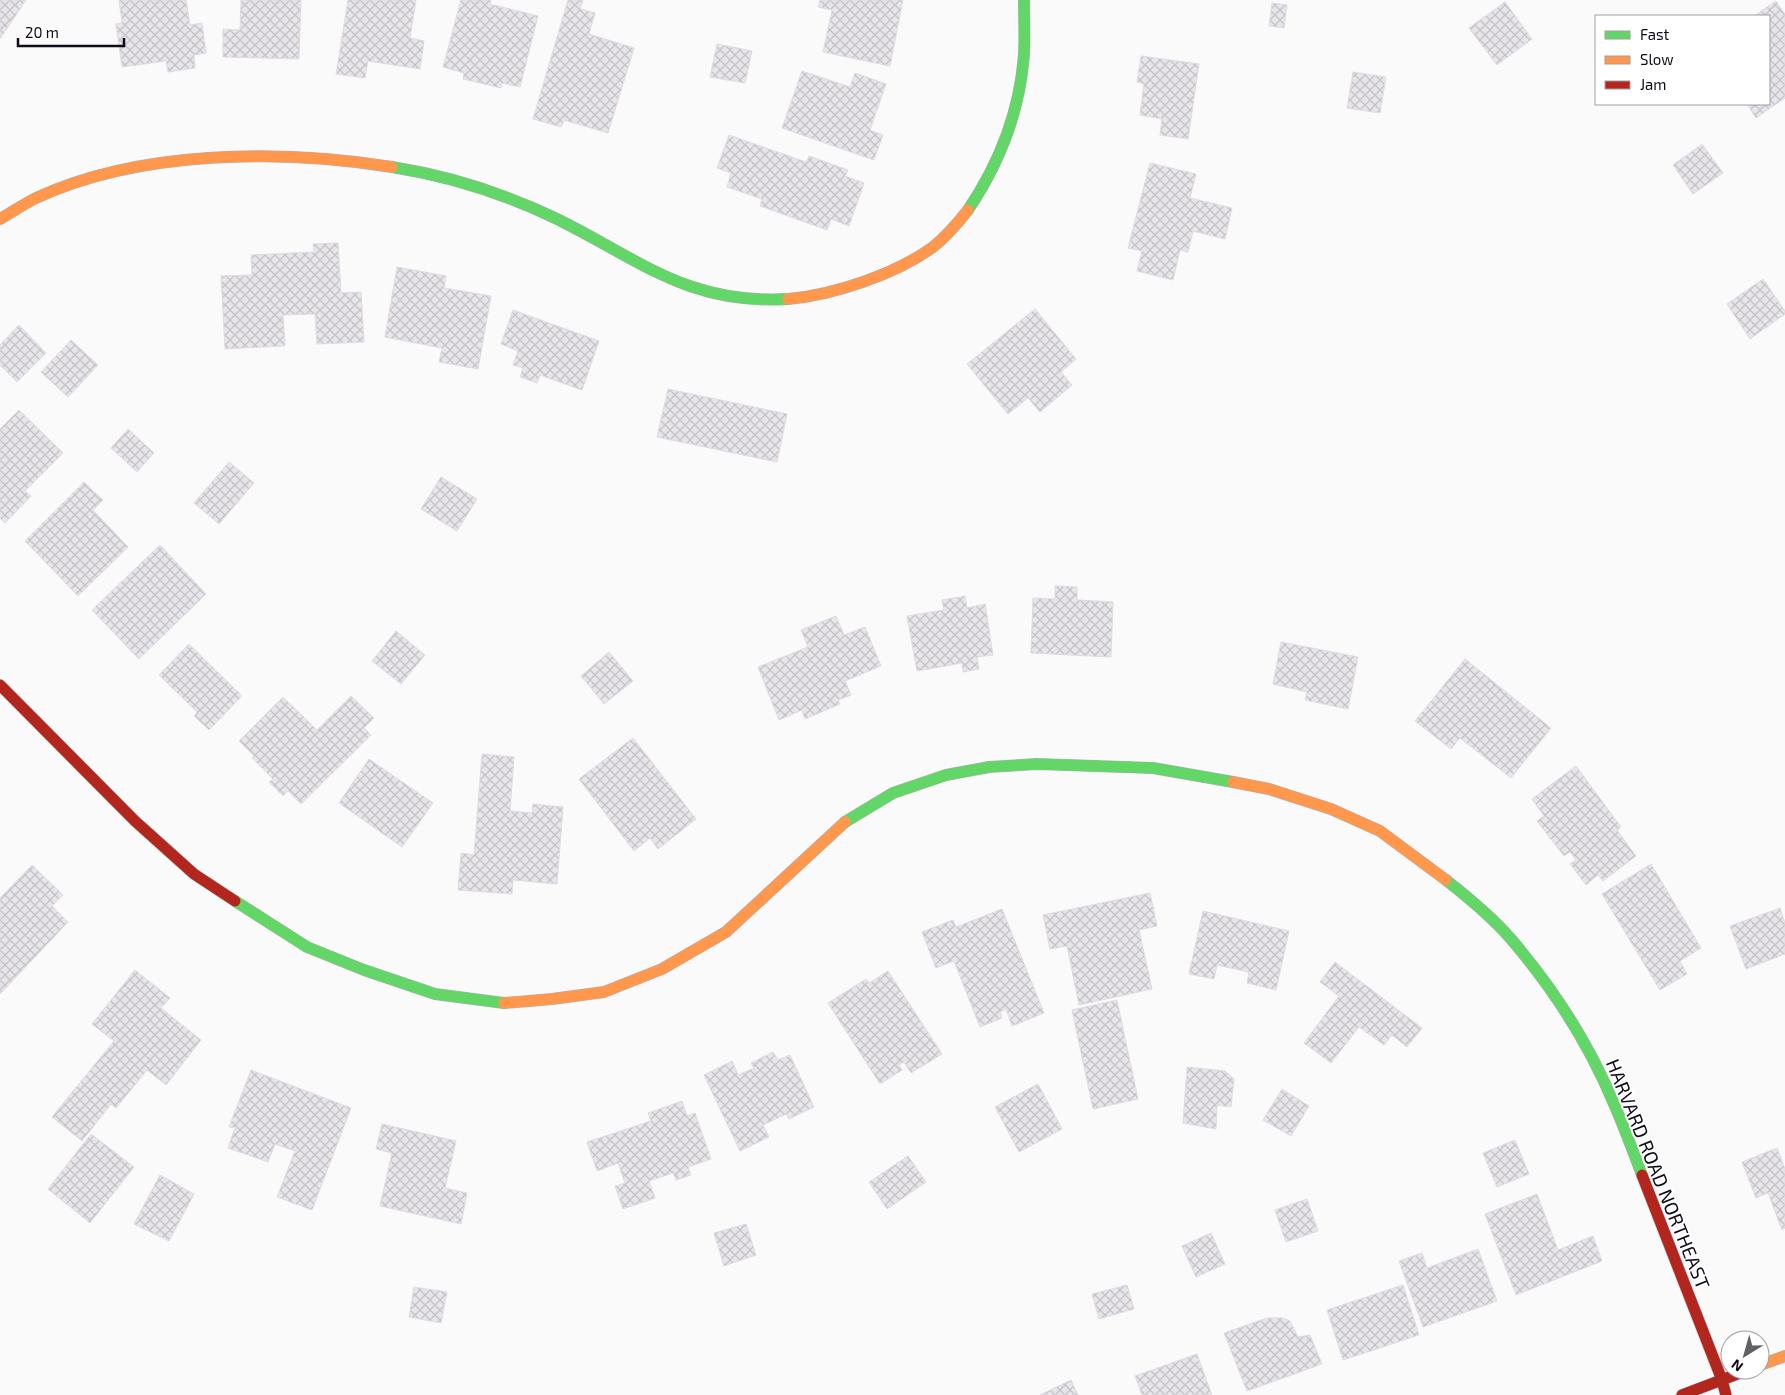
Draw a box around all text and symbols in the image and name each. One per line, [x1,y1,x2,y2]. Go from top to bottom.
scale bar [18,15,124,47]
legend [1595,15,1770,105]
text: 20 m [25,23,59,41]
text: Fast [1640,25,1670,43]
text: Slow [1640,50,1674,68]
text: Jam [1640,75,1666,93]
street label: HARVARD ROAD NORTHEAST [1602,1055,1715,1292]
north arrow [1720,1330,1770,1380]
text: N [1728,1356,1746,1376]

